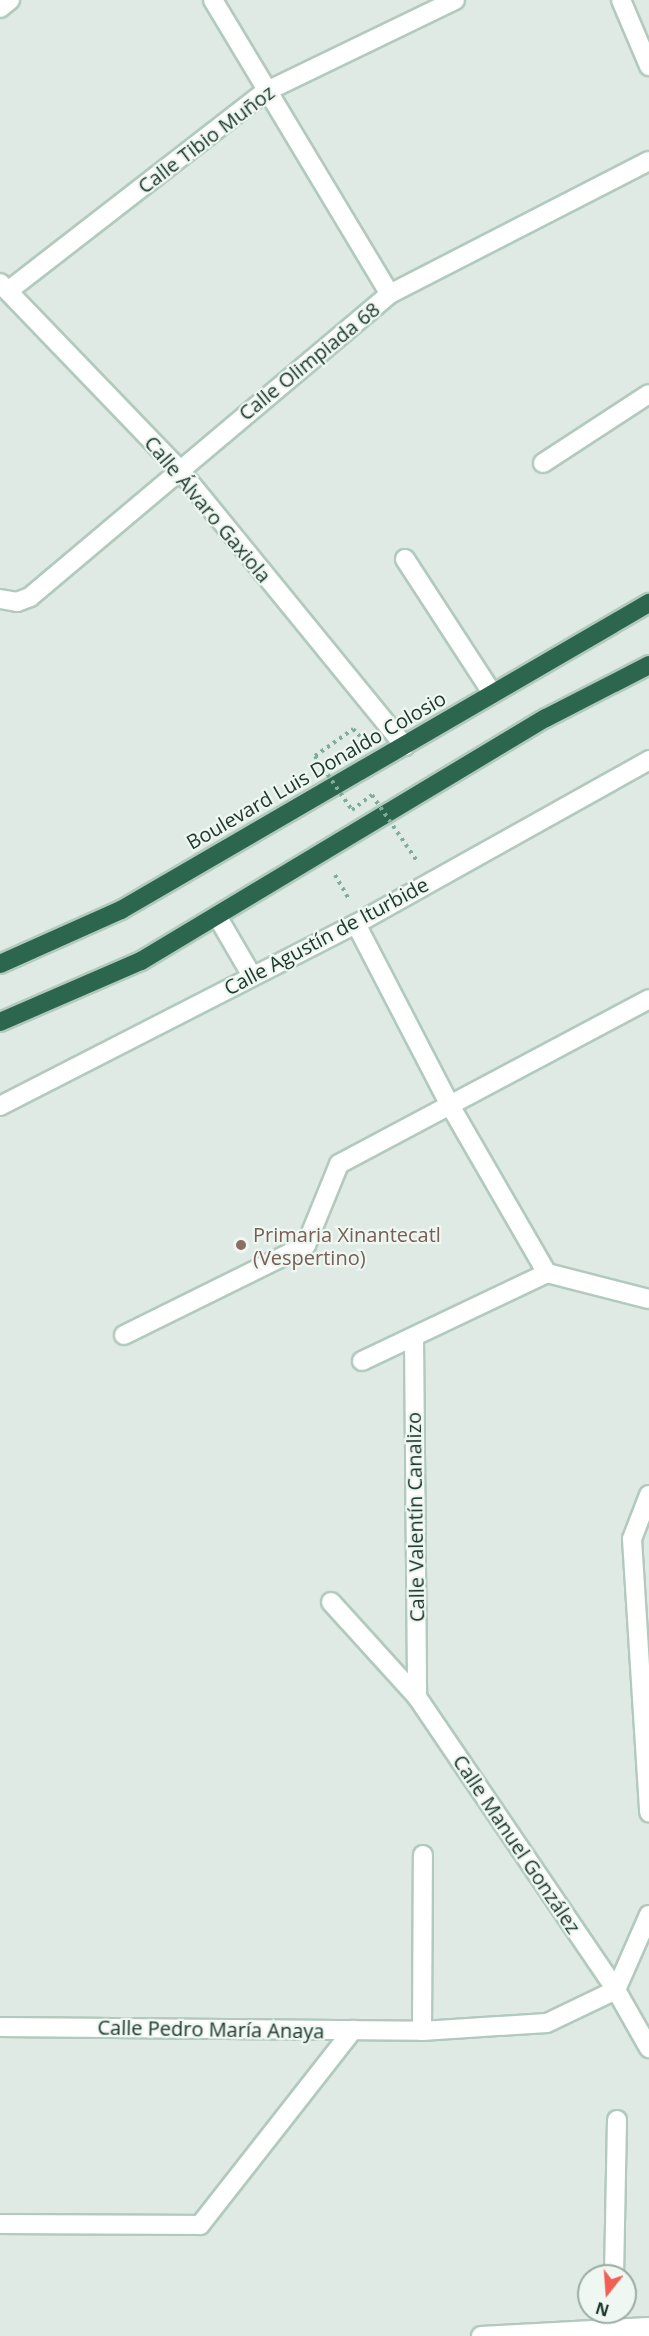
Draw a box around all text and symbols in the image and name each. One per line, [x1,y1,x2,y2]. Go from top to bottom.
street label: Calle Tibio Muñoz [133,80,279,198]
street label: Calle Olimpiada 68 [234,297,384,425]
street label: Calle Álvaro Gaxiola [140,431,276,587]
street label: Boulevard Luis Donaldo Colosio [182,686,450,854]
street label: Calle Agustín de Iturbide [220,872,432,1000]
place label: Primaria Xinantecatl (Vespertino) [253,1222,441,1269]
marker: Primaria Xinantecatl (Vespertino) [234,1238,248,1252]
street label: Calle Valentín Canalizo [401,1412,429,1622]
street label: Calle Manuel González [448,1750,586,1938]
street label: Calle Pedro María Anaya [97,2015,325,2043]
north arrow [577,2264,637,2324]
text: N [593,2297,612,2322]

